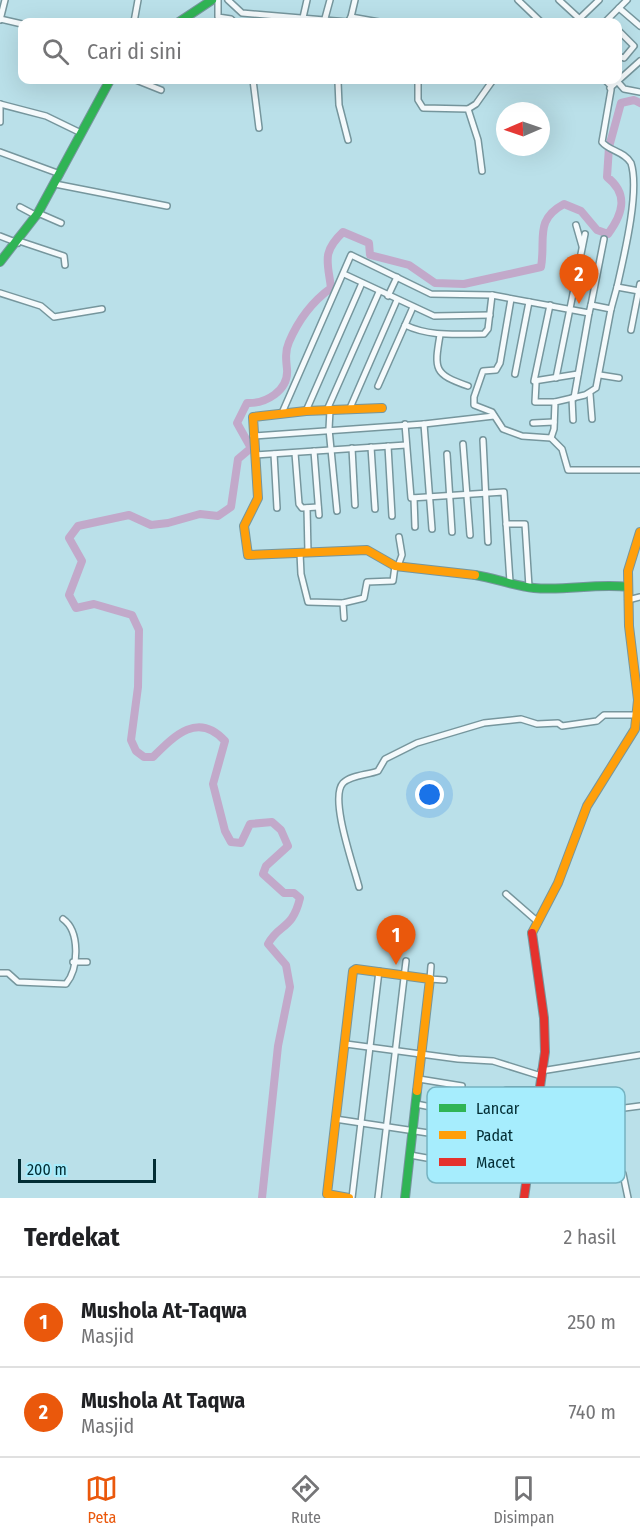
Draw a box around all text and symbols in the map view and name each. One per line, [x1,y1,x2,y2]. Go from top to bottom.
search box [18,18,622,84]
icon: search [39,35,72,68]
text: Cari di sini [87,38,182,65]
north arrow [496,102,550,156]
pin: 2 [560,254,598,304]
your location [415,780,444,809]
pin: 1 [376,916,416,965]
legend [427,1087,625,1183]
text: Lancar [476,1099,520,1118]
text: Padat [476,1126,514,1145]
text: Macet [476,1153,516,1172]
scale bar [18,1156,156,1184]
text: 200 m [27,1160,67,1179]
text: Terdekat [24,1222,120,1253]
text: 2 hasil [563,1225,616,1249]
text: Mushola At-Taqwa [81,1297,247,1324]
text: 1 [39,1310,48,1334]
text: 250 m [568,1310,616,1334]
text: Masjid [81,1324,134,1348]
text: Mushola At Taqwa [81,1387,245,1414]
text: 2 [39,1400,48,1424]
text: 740 m [568,1400,616,1424]
text: Masjid [81,1414,134,1438]
tab: Peta [85,1472,118,1527]
tab: Rute [289,1472,322,1527]
tab: Disimpan [493,1472,555,1527]

